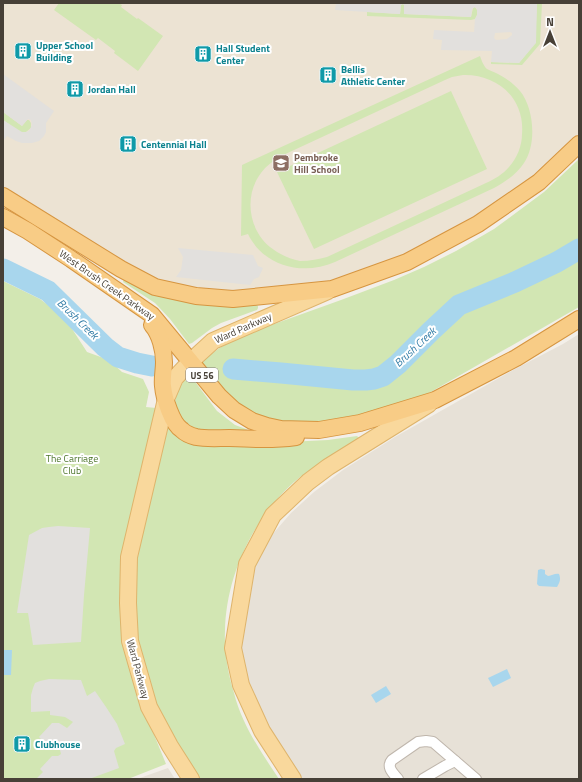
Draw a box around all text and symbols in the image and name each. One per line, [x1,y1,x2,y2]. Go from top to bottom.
north arrow [530,12,570,52]
text: N [546,14,554,30]
place label: Upper School Building [36,38,93,65]
building icon: Upper School Building [13,41,33,61]
place label: Hall Student Center [216,41,270,68]
building icon: Hall Student Center [193,44,213,64]
place label: Bellis Athletic Center [341,62,405,89]
building icon: Bellis Athletic Center [318,65,338,85]
building icon: Jordan Hall [65,79,85,99]
place label: Jordan Hall [88,82,136,97]
building icon: Centennial Hall [118,134,138,154]
place label: Centennial Hall [141,137,207,152]
place label: Pembroke Hill School [294,150,340,177]
school or university icon: Pembroke Hill School [271,153,291,173]
street label: West Brush Creek Parkway [57,248,157,322]
water label: Brush Creek [55,296,101,342]
street label: Ward Parkway [212,309,274,347]
water label: Brush Creek [391,323,440,371]
road number: US 56 [186,368,218,382]
park label: The Carriage Club [46,451,98,478]
street label: Ward Parkway [123,638,153,701]
building icon: Clubhouse [12,734,32,754]
place label: Clubhouse [35,737,80,752]

